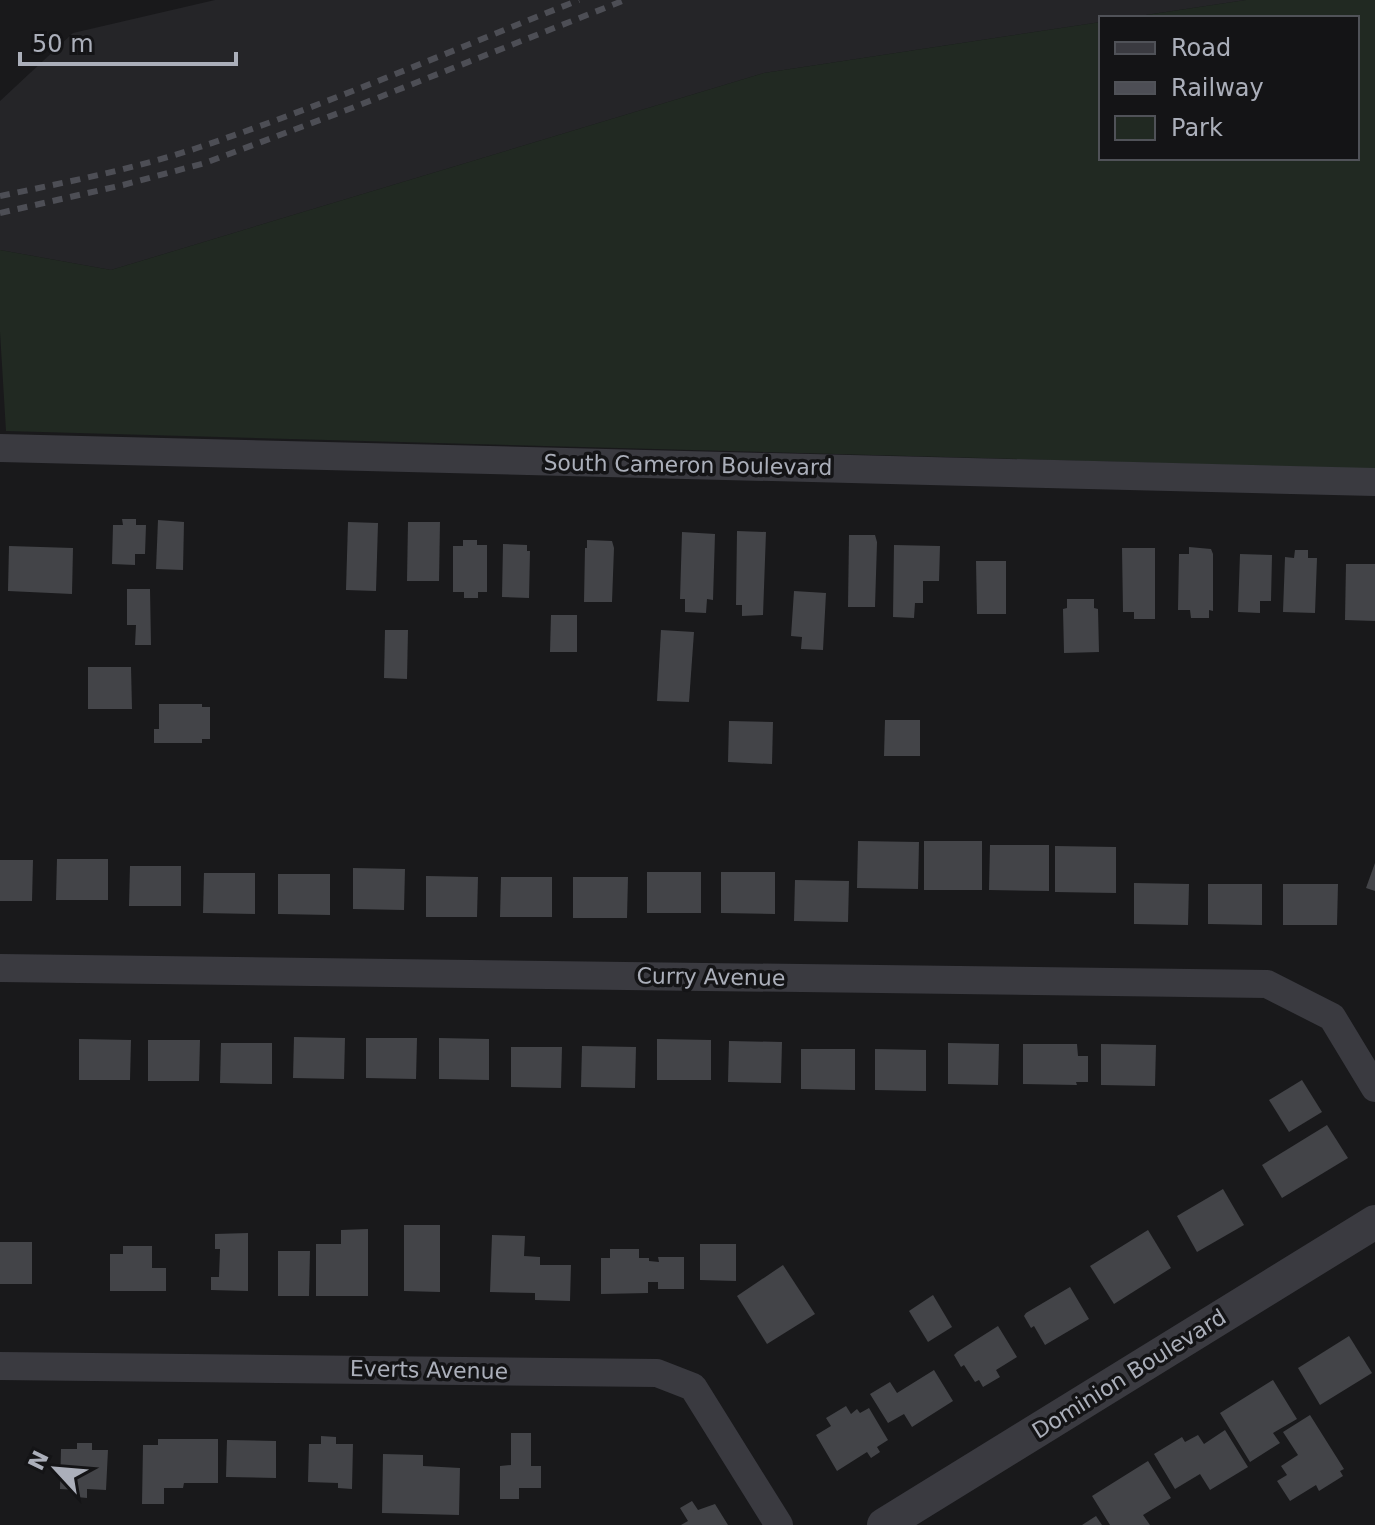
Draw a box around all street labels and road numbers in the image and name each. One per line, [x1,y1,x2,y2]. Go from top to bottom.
street label: South Cameron Boulevard [543,450,833,480]
street label: Curry Avenue [636,963,786,991]
street label: Dominion Boulevard [1028,1304,1230,1444]
street label: Everts Avenue [350,1356,508,1384]

